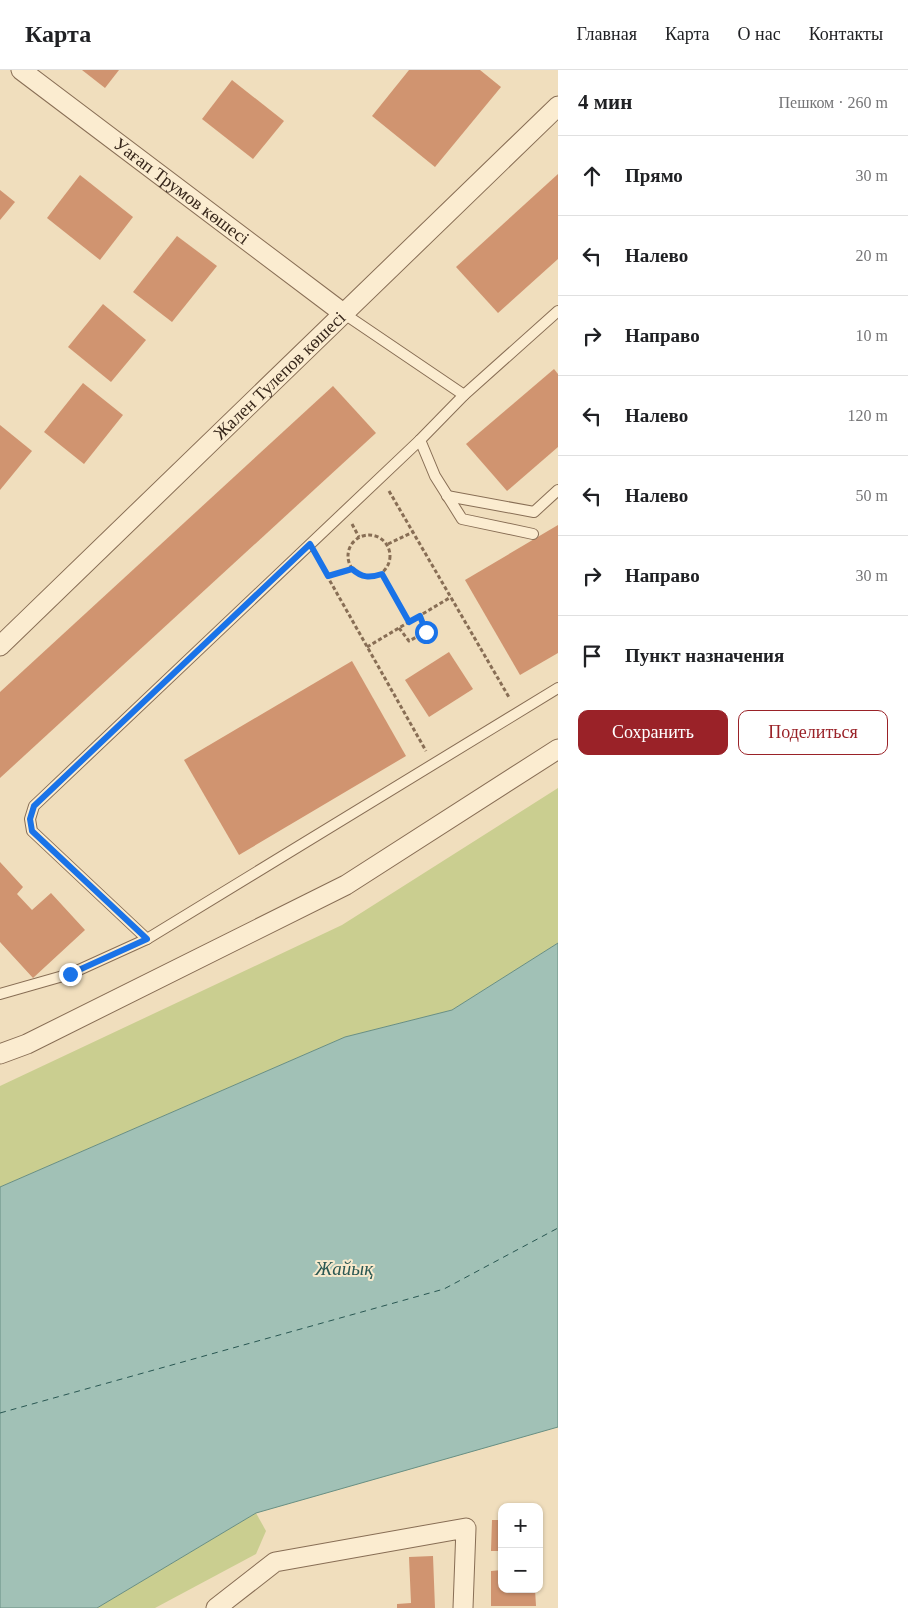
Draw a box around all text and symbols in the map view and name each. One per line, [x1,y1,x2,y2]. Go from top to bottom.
text: Карта [25,21,91,47]
text: Главная [577,24,637,44]
text: Карта [665,24,710,44]
text: О нас [738,24,781,44]
text: Контакты [809,24,883,44]
text: 4 мин [578,90,632,114]
text: Пешком · 260 m [778,94,888,111]
street label: Уағап Трумов көшесі [110,134,253,249]
icon: ahead [578,162,606,190]
text: Прямо [625,165,683,186]
text: 30 m [856,167,888,184]
icon: left [578,242,606,270]
text: Налево [625,245,688,266]
text: 20 m [856,247,888,264]
street label: Жален Тулепов көшесі [210,307,349,444]
icon: right [578,322,606,350]
text: Направо [625,325,700,346]
text: 10 m [856,327,888,344]
icon: left [578,402,606,430]
text: Налево [625,405,688,426]
text: 120 m [848,407,888,424]
icon: left [578,482,606,510]
text: Налево [625,485,688,506]
text: 50 m [856,487,888,504]
icon: right [578,562,606,590]
text: Направо [625,565,700,586]
text: 30 m [856,567,888,584]
route start [415,621,438,644]
icon: arrive [578,642,606,670]
text: Пункт назначения [625,645,784,666]
button: Сохранить [578,710,728,755]
button: Поделиться [738,710,888,755]
route end [59,963,82,986]
water label: Жайық [314,1258,374,1279]
map controls [498,1503,543,1593]
button: + [498,1503,543,1548]
button: − [498,1548,543,1593]

